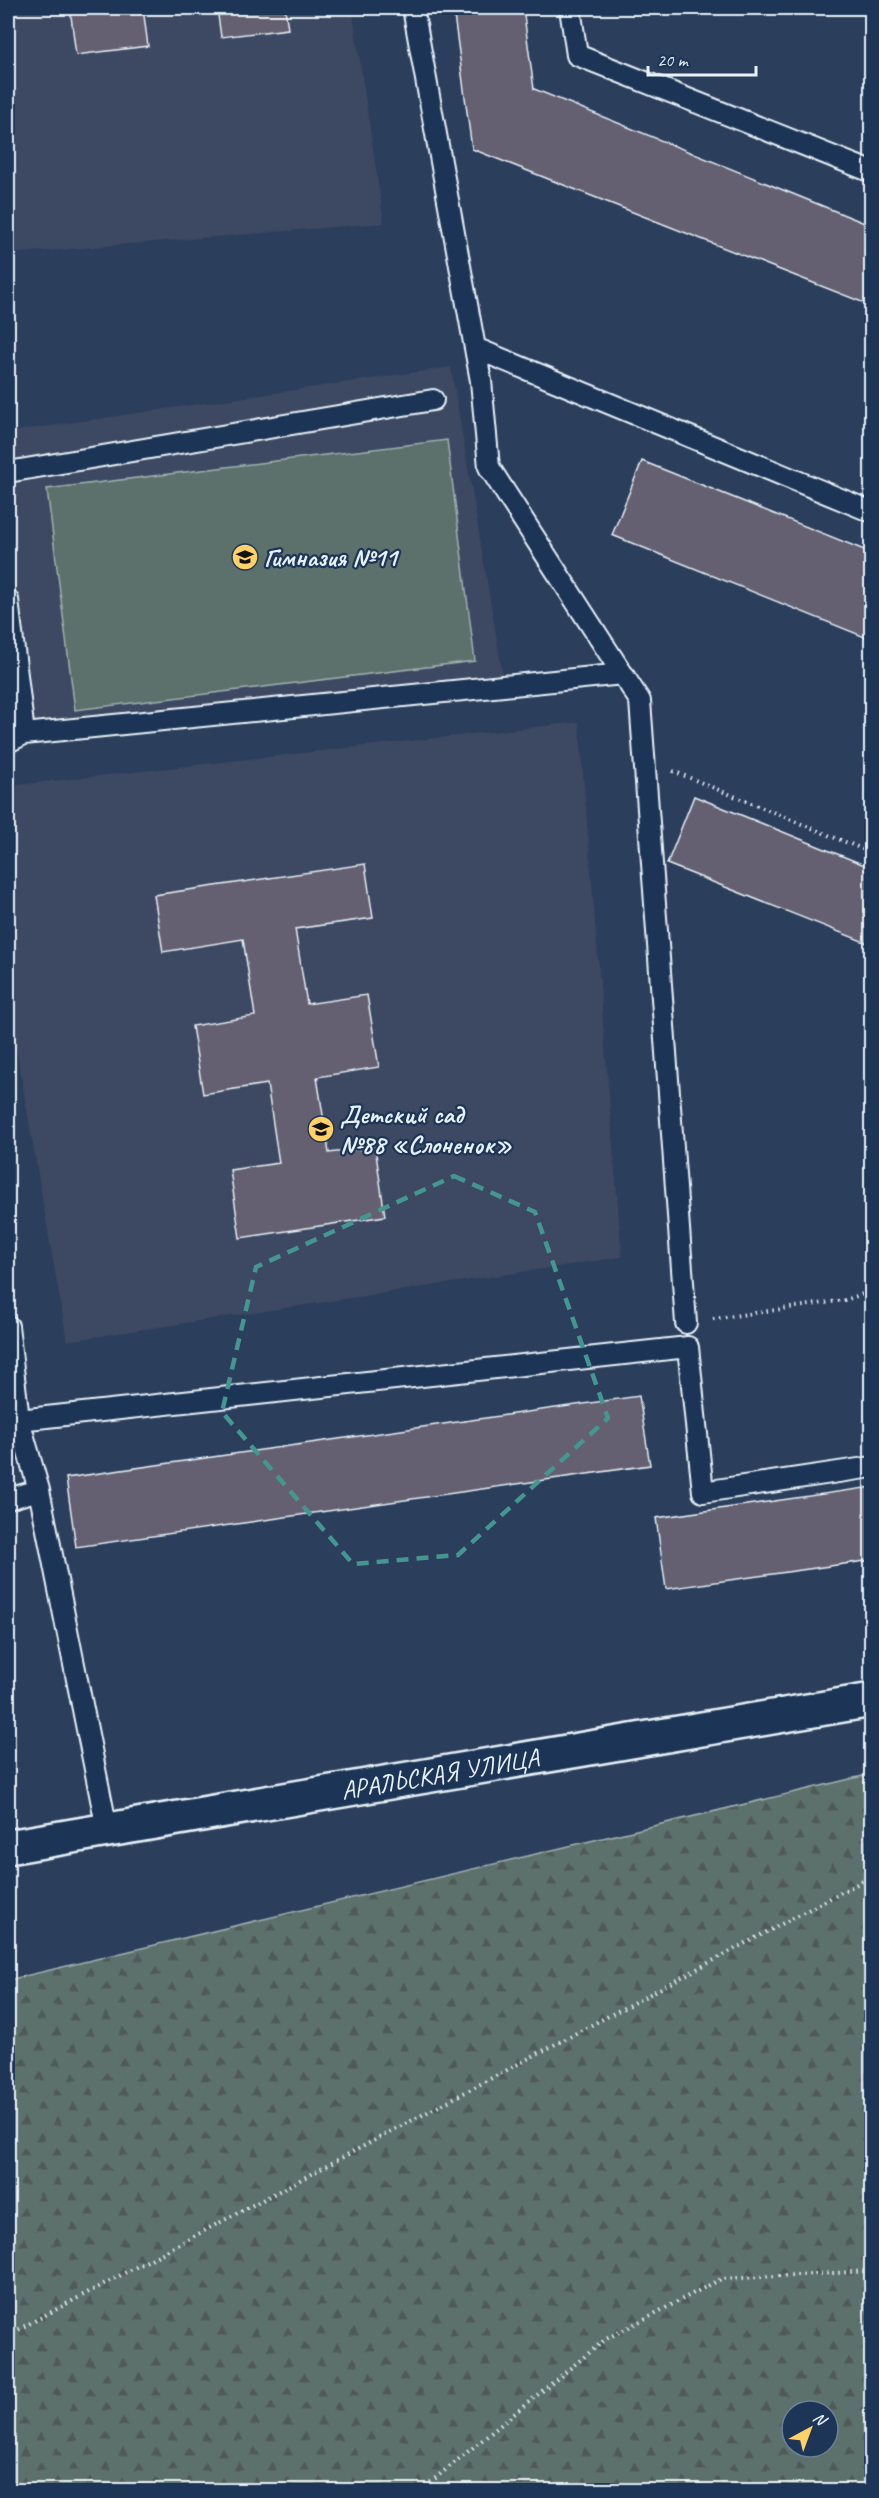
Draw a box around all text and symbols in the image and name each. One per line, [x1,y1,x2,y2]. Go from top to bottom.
scale bar [648,39,756,77]
text: 20 m [657,49,690,71]
place label: Гимназия №11 [264,541,400,574]
school or university icon: Гимназия №11 [230,542,260,572]
place label: Детский сад №88 «Слоненок» [340,1098,513,1161]
school or university icon: Детский сад №88 «Слоненок» [306,1114,336,1144]
street label: АРАЛЬСКАЯ УЛИЦА [339,1741,543,1807]
north arrow [780,2399,840,2459]
text: N [809,2408,832,2431]

